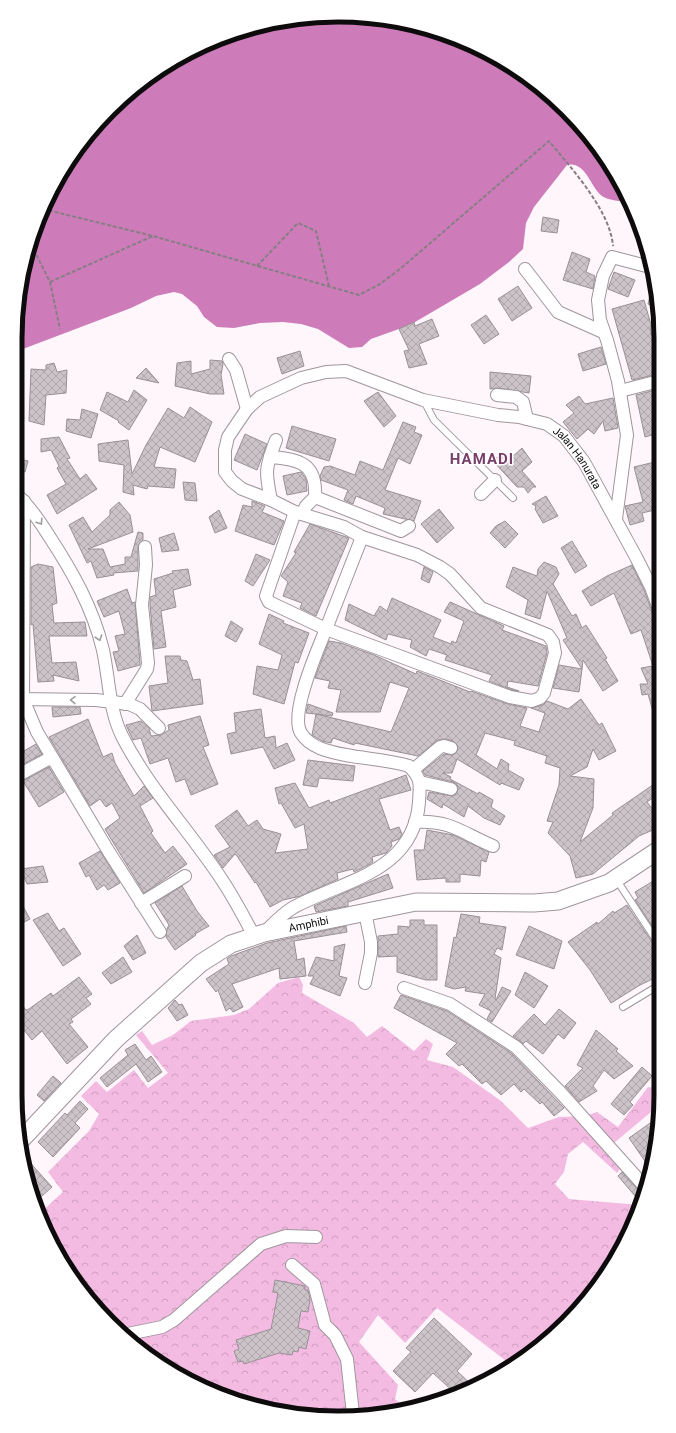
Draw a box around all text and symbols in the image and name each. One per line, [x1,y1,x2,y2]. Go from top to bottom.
street label: Jalan Hanurata [550,424,604,491]
district label: HAMADI [450,450,514,468]
one-way arrow [35,518,42,525]
one-way arrow [94,634,102,641]
one-way arrow [70,696,76,704]
street label: Amphibi [287,913,330,934]

